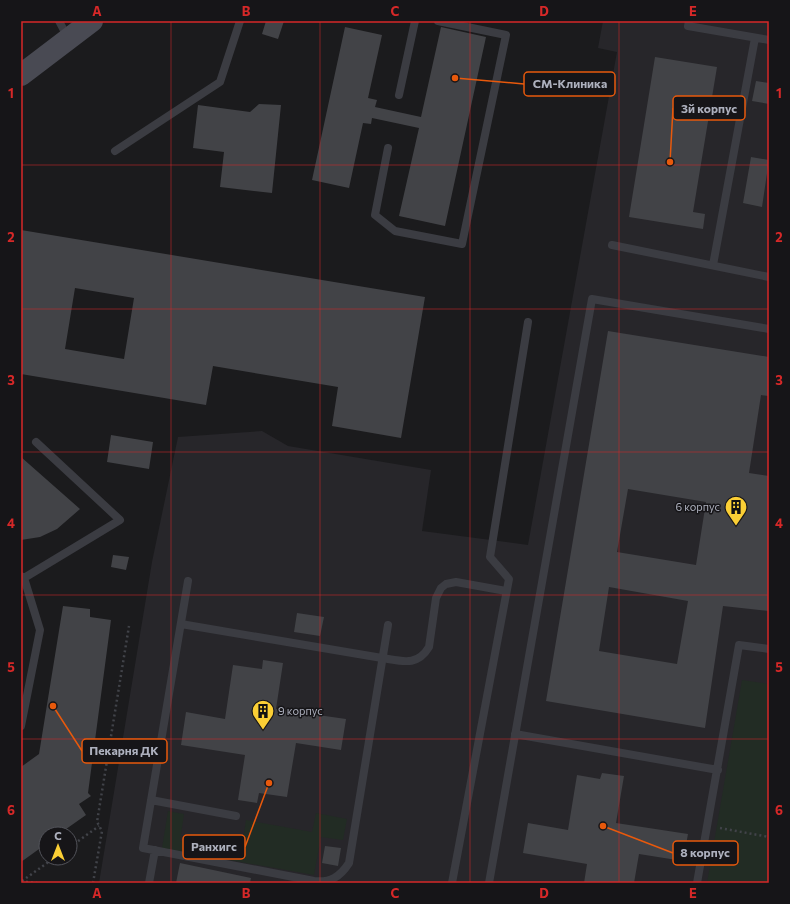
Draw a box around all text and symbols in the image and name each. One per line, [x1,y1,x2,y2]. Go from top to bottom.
text: A [92,3,102,19]
text: B [242,3,251,19]
text: C [391,3,400,19]
text: D [539,3,549,19]
text: E [689,3,697,19]
callout: СМ-Клиника [524,72,615,96]
text: СМ-Клиника [533,76,607,90]
text: 1 [8,85,14,101]
text: 1 [776,85,782,101]
callout: 3й корпус [673,96,745,120]
text: 3й корпус [681,101,737,115]
text: 2 [7,229,15,245]
text: 2 [775,229,783,245]
text: 3 [7,372,15,388]
text: 3 [775,372,783,388]
building icon: 6 корпус [723,494,749,527]
place label: 6 корпус [675,500,720,513]
text: 4 [7,515,15,531]
text: 4 [775,515,783,531]
text: 5 [7,659,15,675]
text: 5 [775,659,783,675]
building icon: 9 корпус [250,698,276,731]
place label: 9 корпус [278,704,323,717]
callout: Пекарня ДК [82,739,167,763]
text: Пекарня ДК [89,743,159,757]
text: 6 [7,802,15,818]
text: 6 [775,802,783,818]
north arrow [38,826,78,866]
text: С [54,829,62,842]
callout: Ранхигс [183,835,245,859]
text: Ранхигс [191,839,237,853]
callout: 8 корпус [673,841,738,865]
text: 8 корпус [680,845,730,859]
text: A [92,885,102,901]
text: B [242,885,251,901]
text: C [391,885,400,901]
text: D [539,885,549,901]
text: E [689,885,697,901]

